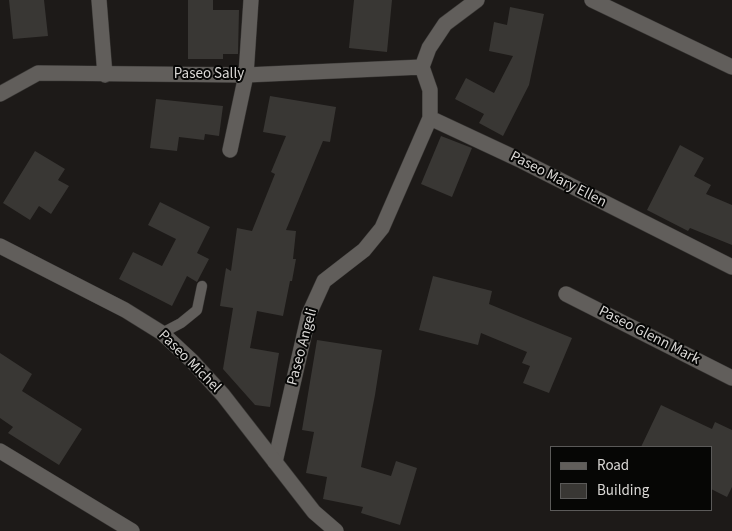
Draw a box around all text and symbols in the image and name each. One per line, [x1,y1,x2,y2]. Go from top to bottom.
street label: Paseo Sally [174,66,244,84]
street label: Paseo Mary Ellen [507,148,609,212]
street label: Paseo Glenn Mark [595,303,703,369]
street label: Paseo Angeli [284,307,322,387]
street label: Paseo Michel [154,327,224,397]
legend [550,446,712,511]
text: Road [597,455,629,476]
text: Building [597,480,649,501]

